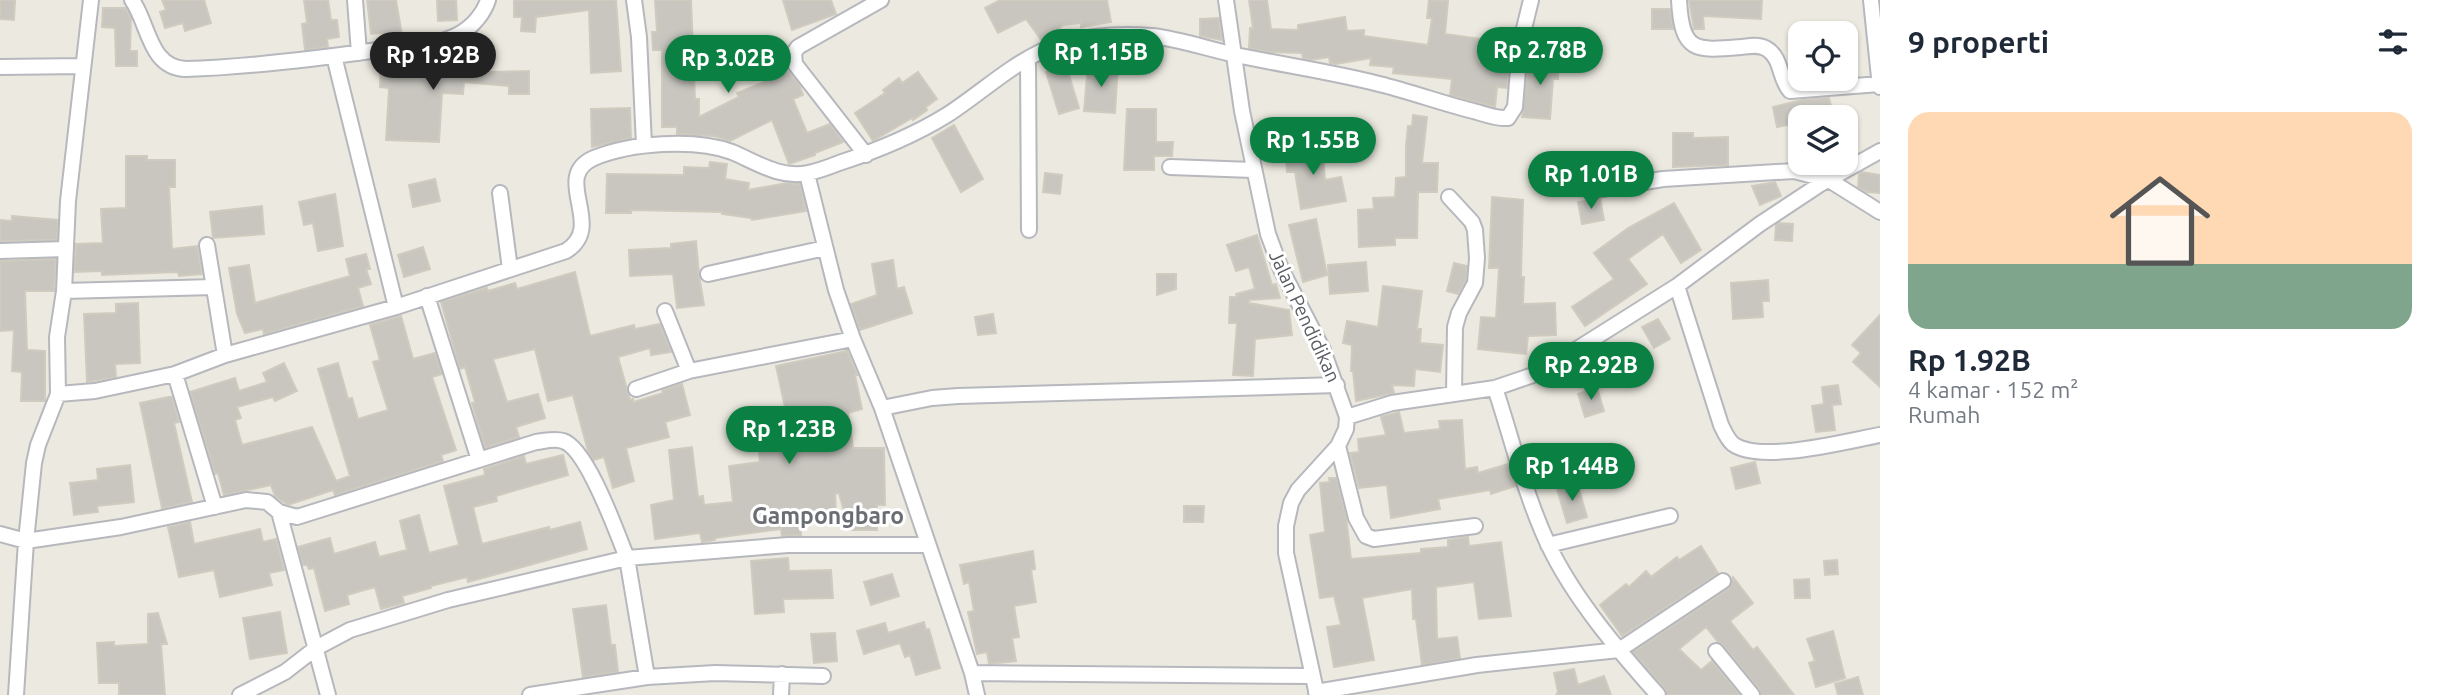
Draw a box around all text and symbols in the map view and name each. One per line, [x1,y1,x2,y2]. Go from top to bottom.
map controls [1788,21,1858,175]
button: locate [1788,21,1858,91]
icon: filters [2374,23,2412,61]
text: 9 properti [1908,25,2049,59]
pin: Rp 2.78B [1468,28,1612,87]
pin: Rp 1.15B [1029,29,1173,89]
pin: Rp 1.92B [361,32,505,92]
pin: Rp 3.02B [656,36,800,95]
text: Rp 2.78B [1493,37,1587,62]
text: Rp 1.15B [1054,39,1148,64]
text: Rp 1.92B [386,42,480,67]
text: Rp 3.02B [681,45,775,70]
button: layers [1788,105,1858,175]
pin: Rp 1.55B [1241,118,1385,177]
text: Rp 1.55B [1266,127,1360,152]
pin: Rp 1.01B [1519,152,1663,211]
icon: home [2097,158,2223,284]
text: Rp 1.01B [1544,161,1638,186]
street label: Jalan Pendidikan [1265,247,1345,385]
pin: Rp 2.92B [1519,342,1663,402]
text: Rp 1.92B [1908,343,2031,377]
text: Rp 2.92B [1544,352,1638,377]
text: 4 kamar · 152 m² [1908,377,2079,402]
text: Rumah [1908,402,1980,427]
pin: Rp 1.23B [717,406,861,466]
text: Rp 1.23B [742,416,836,441]
pin: Rp 1.44B [1500,444,1644,503]
text: Rp 1.44B [1525,453,1619,478]
district label: Gampongbaro [752,503,904,528]

